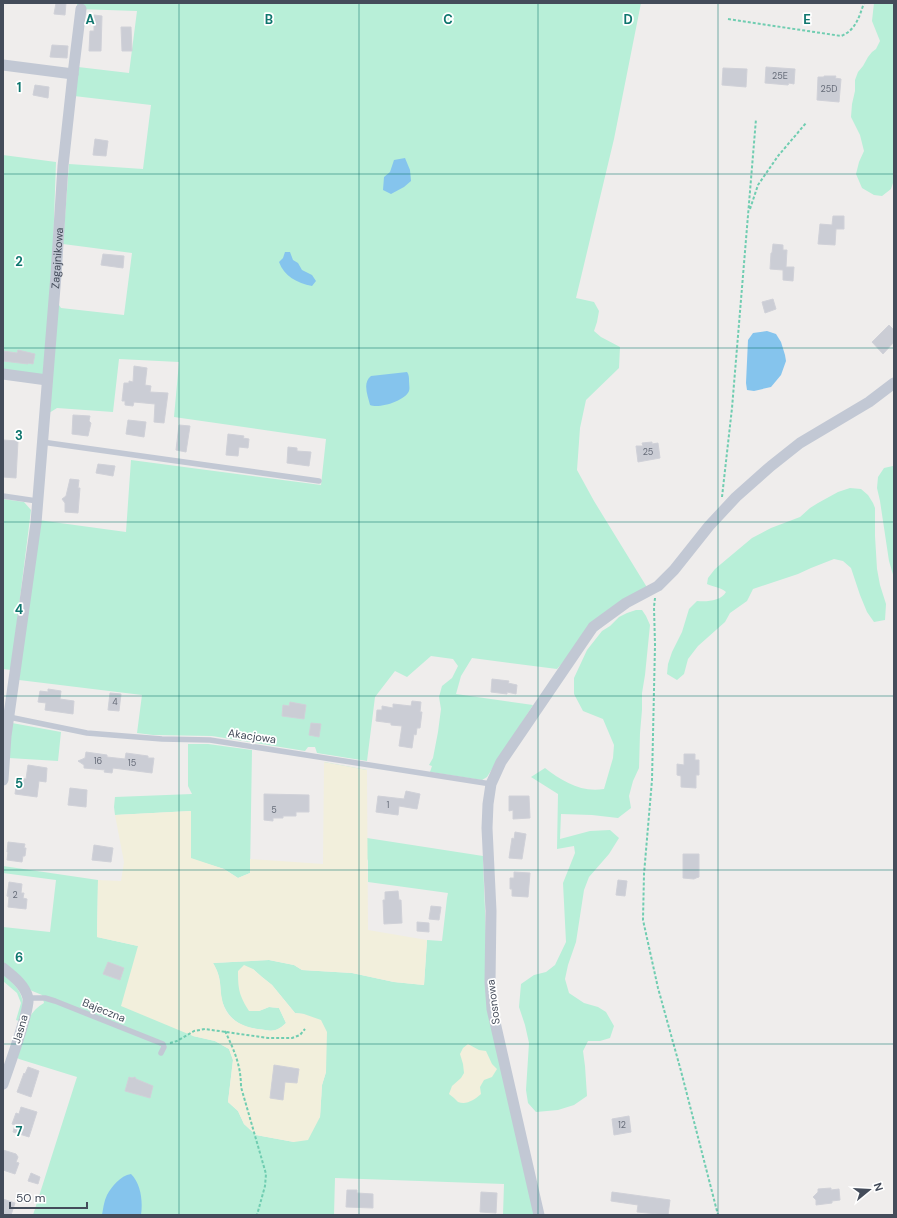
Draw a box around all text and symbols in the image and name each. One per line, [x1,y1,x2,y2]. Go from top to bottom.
text: A [85,11,95,28]
text: B [265,11,273,28]
text: C [443,11,453,28]
text: D [623,11,633,28]
text: E [803,11,811,28]
house number: 25E [772,70,788,82]
text: 1 [17,79,21,96]
house number: 25D [821,83,837,95]
street label: Zagajnikowa [48,227,66,289]
text: 2 [15,253,23,270]
text: 3 [15,427,23,444]
house number: 25 [643,446,653,458]
text: 4 [15,601,23,618]
house number: 4 [112,696,118,708]
street label: Akacjowa [227,726,277,746]
house number: 16 [94,755,103,767]
house number: 15 [128,757,136,769]
text: 5 [15,775,23,792]
house number: 1 [387,799,390,811]
house number: 5 [271,804,277,816]
house number: 2 [12,889,18,901]
text: 6 [15,949,23,966]
street label: Sosnowa [483,979,503,1025]
street label: Bajeczna [80,995,128,1025]
street label: Jasna [9,1013,31,1045]
house number: 12 [618,1119,626,1131]
text: 7 [16,1123,23,1140]
north arrow [849,1170,889,1210]
text: N [871,1181,886,1193]
scale bar [10,1184,87,1210]
text: 50 m [16,1190,45,1206]

